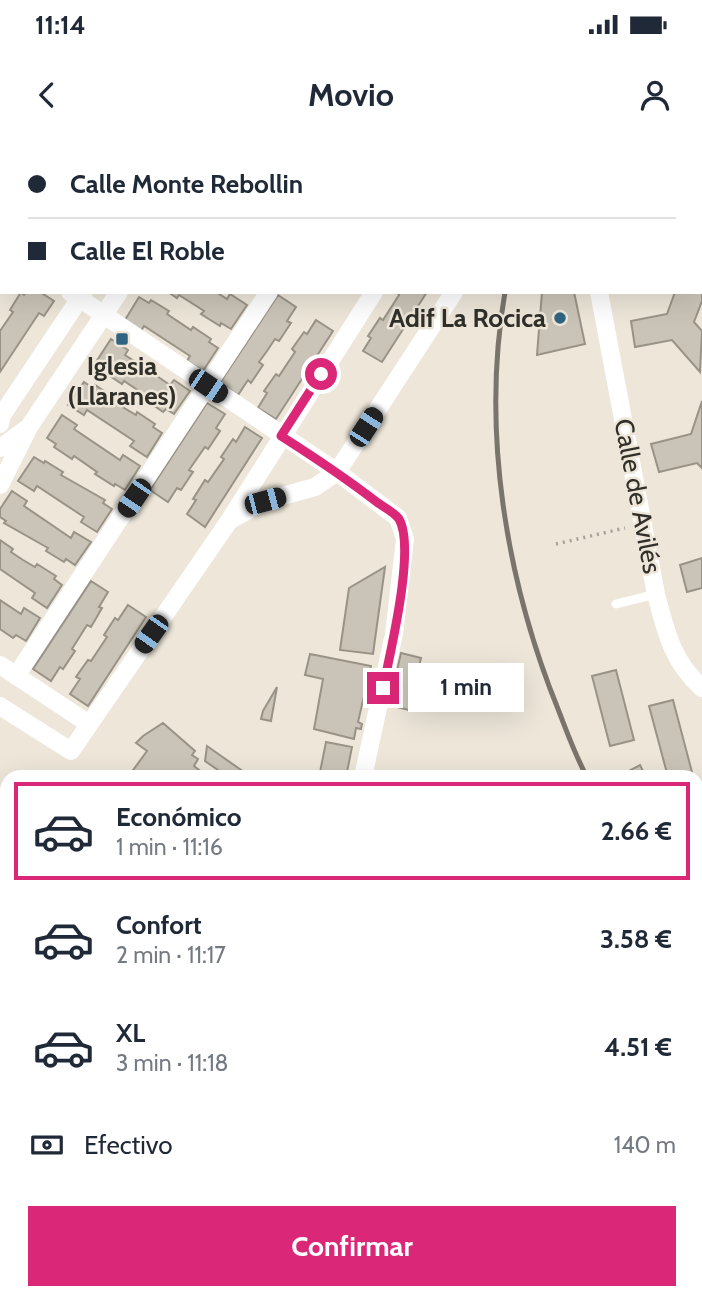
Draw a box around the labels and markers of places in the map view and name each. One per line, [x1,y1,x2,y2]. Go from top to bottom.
place label: Adif La Rocica [389,302,546,334]
marker: Adif La Rocica [552,310,568,326]
marker: Iglesia (Llaranes) [114,331,130,347]
place label: Iglesia (Llaranes) [68,350,176,412]

